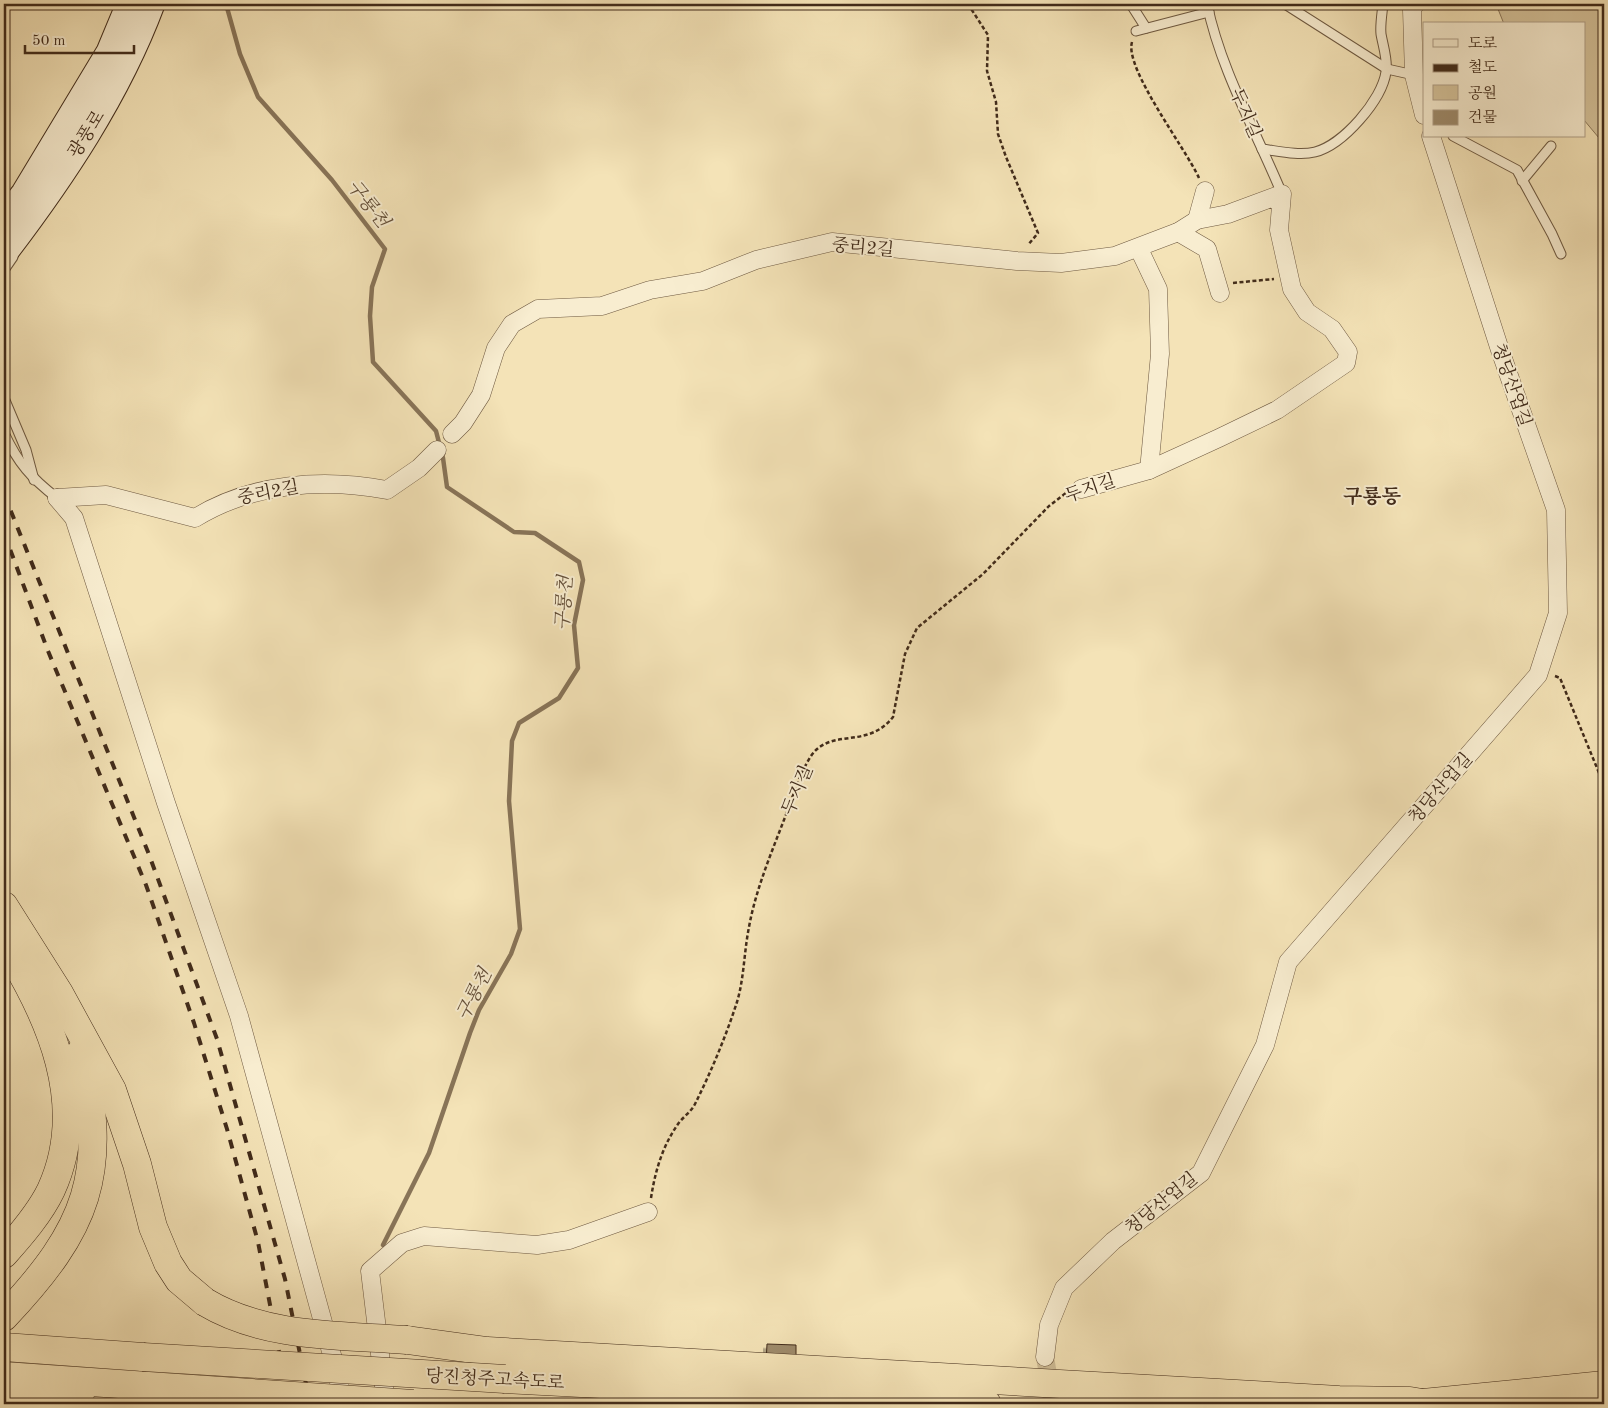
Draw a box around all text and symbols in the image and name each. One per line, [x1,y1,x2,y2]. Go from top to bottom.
scale bar [25,22,134,54]
legend [1423,22,1586,138]
text: 50 m [32,34,66,49]
text: 도로 [1468,36,1497,52]
text: 철도 [1468,59,1497,76]
text: 공원 [1468,85,1497,102]
street label: 두지길 [1226,86,1265,141]
street label: 광풍로 [64,107,108,161]
text: 건물 [1468,109,1497,126]
water label: 구룡천 [343,175,395,233]
street label: 중리2길 [831,235,895,260]
street label: 청당산업길 [1488,341,1535,429]
street label: 두지길 [1062,471,1118,506]
street label: 중리2길 [236,477,301,508]
district label: 구룡동 [1343,486,1402,508]
water label: 구룡천 [551,573,577,631]
street label: 청당산업길 [1405,749,1476,827]
street label: 두지길 [779,762,816,818]
water label: 구룡천 [452,963,497,1024]
street label: 청당산업길 [1122,1169,1201,1238]
street label: 당진청주고속도로 [425,1365,565,1393]

